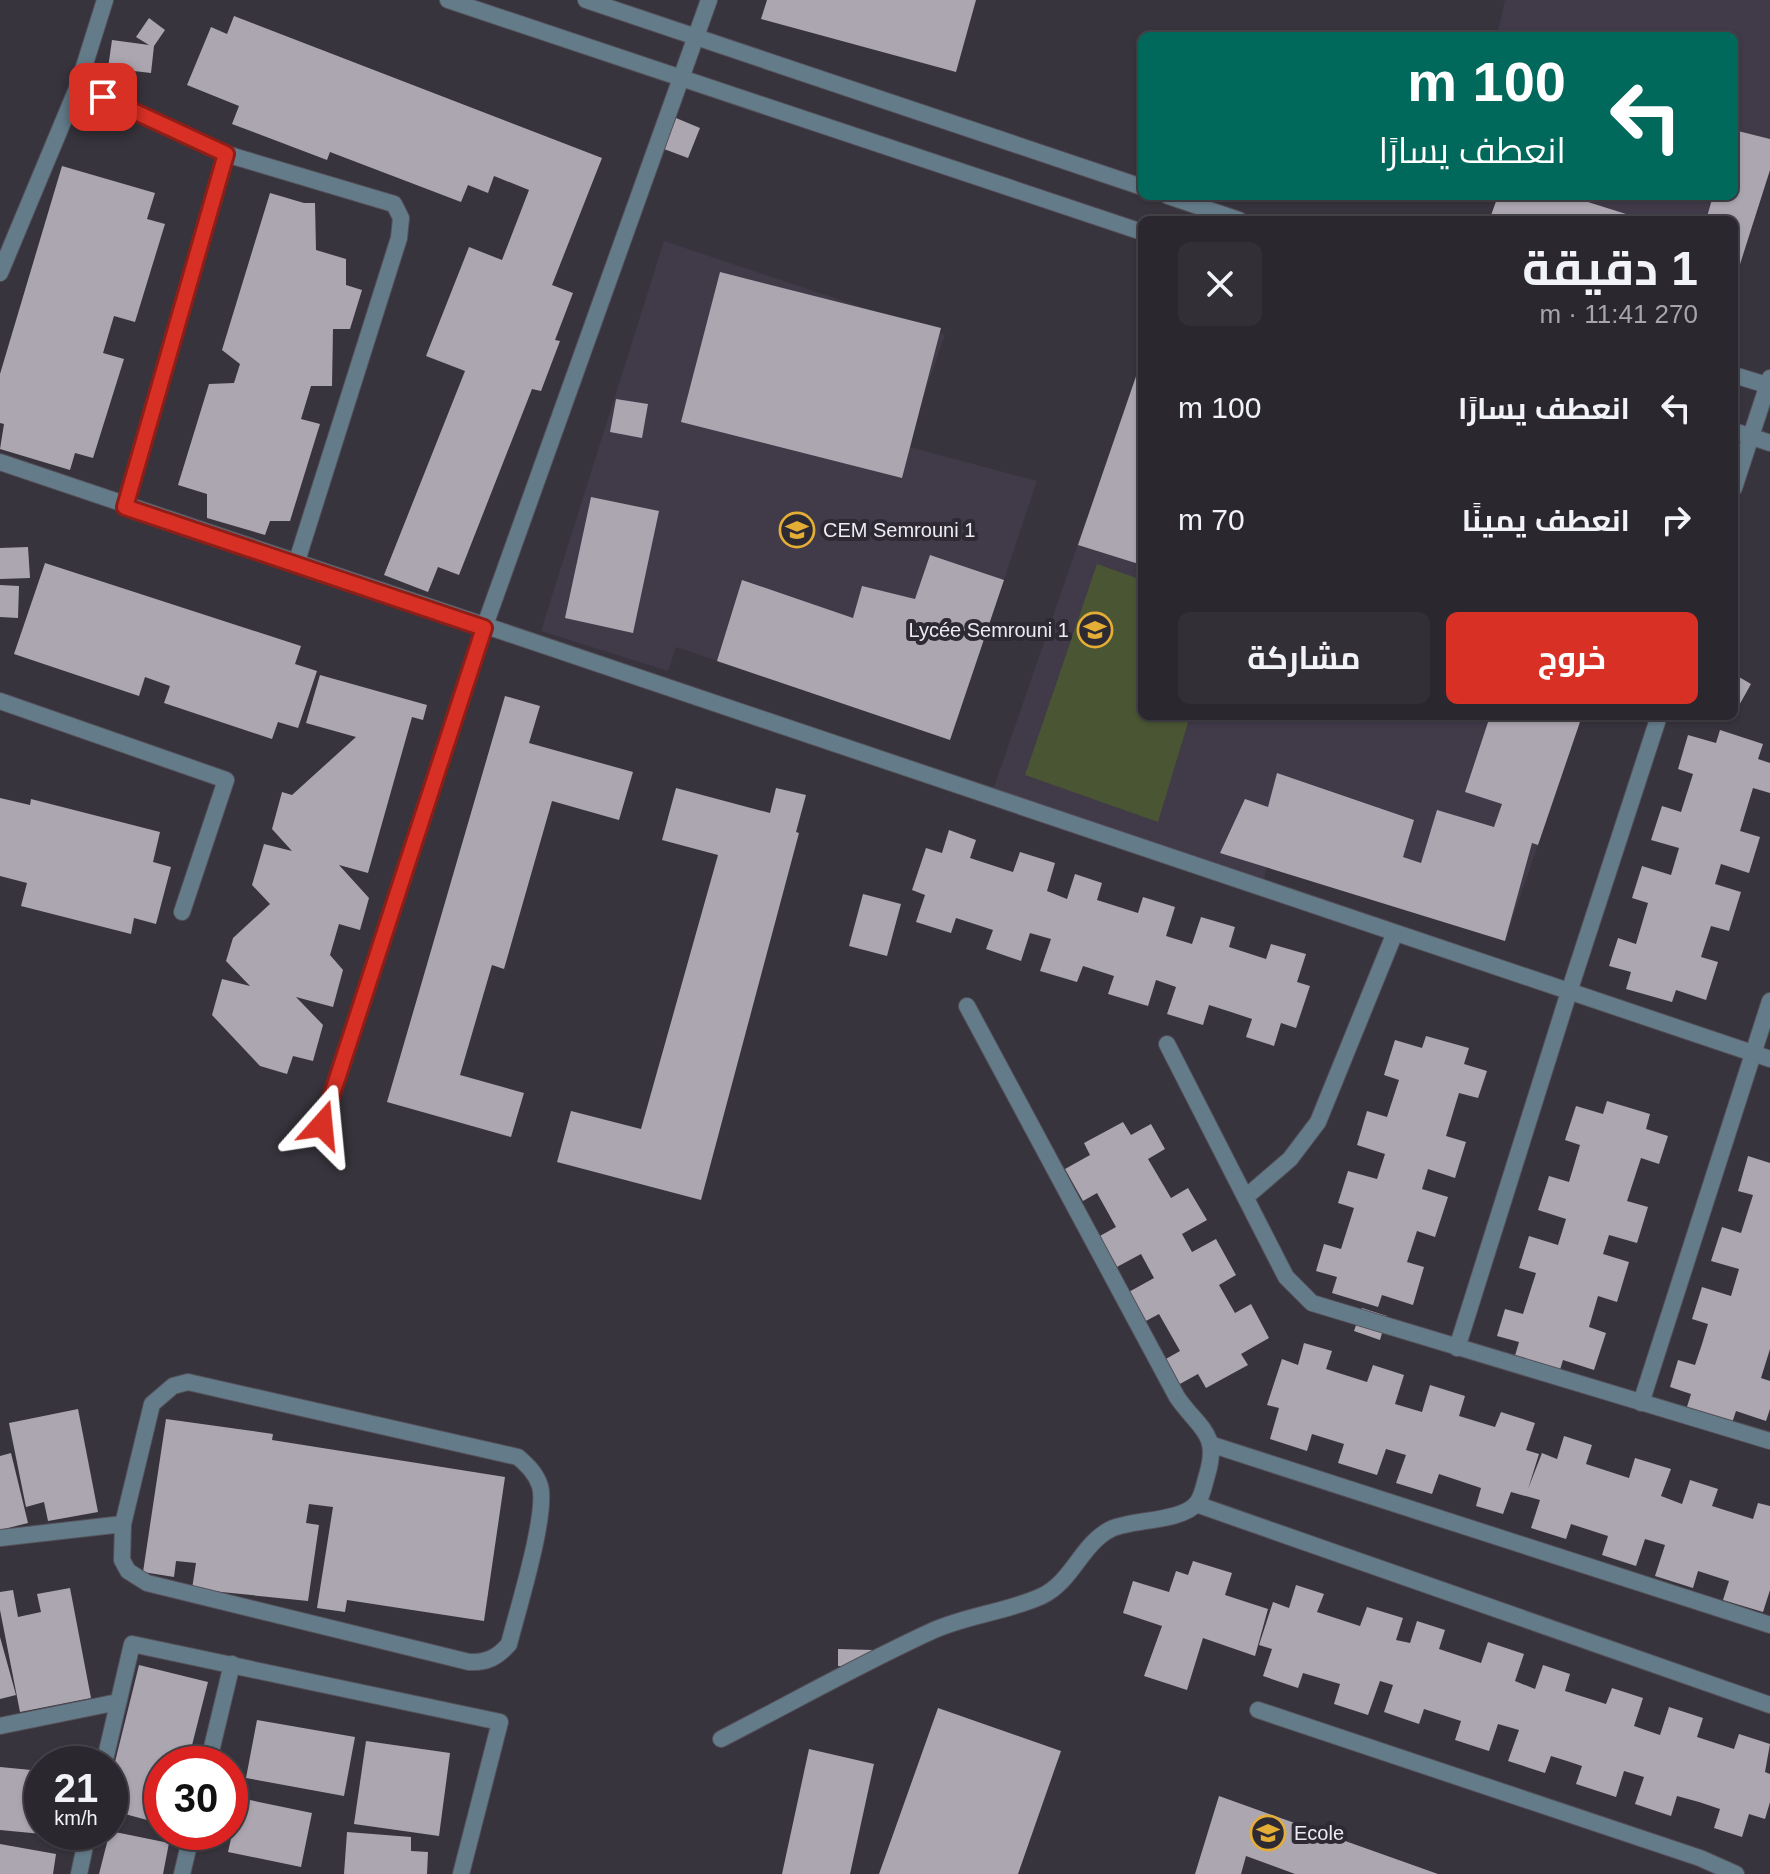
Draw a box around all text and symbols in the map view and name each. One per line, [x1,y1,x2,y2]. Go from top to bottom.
text: 100 m [1407,50,1566,113]
pin [69,63,137,131]
icon: left [1594,64,1698,168]
icon: arrive [81,75,125,119]
text: انعطف يسارًا [1379,130,1566,171]
button: close [1178,242,1262,326]
text: 1 دقيقة [1522,242,1698,295]
text: 270 m · 11:41 [1539,299,1698,329]
icon: left [1654,386,1698,430]
text: 100 m [1178,391,1261,424]
text: انعطف يسارًا [1458,392,1630,425]
icon: right [1654,498,1698,542]
text: 70 m [1178,503,1245,536]
text: انعطف يمينًا [1462,504,1630,537]
school or university icon: CEM Semrouni 1 [778,511,816,549]
place label: CEM Semrouni 1 [823,519,975,541]
school or university icon: Lycée Semrouni 1 [1076,611,1114,649]
button: مشاركة [1178,612,1430,704]
button: خروج [1446,612,1698,704]
place label: Lycée Semrouni 1 [909,619,1069,641]
position arrow [280,1083,364,1167]
speed limit sign: 30 [144,1746,248,1850]
text: 21 [54,1766,98,1810]
text: km/h [54,1807,98,1829]
school or university icon: Ecole [1249,1814,1287,1852]
place label: Ecole [1294,1822,1344,1844]

